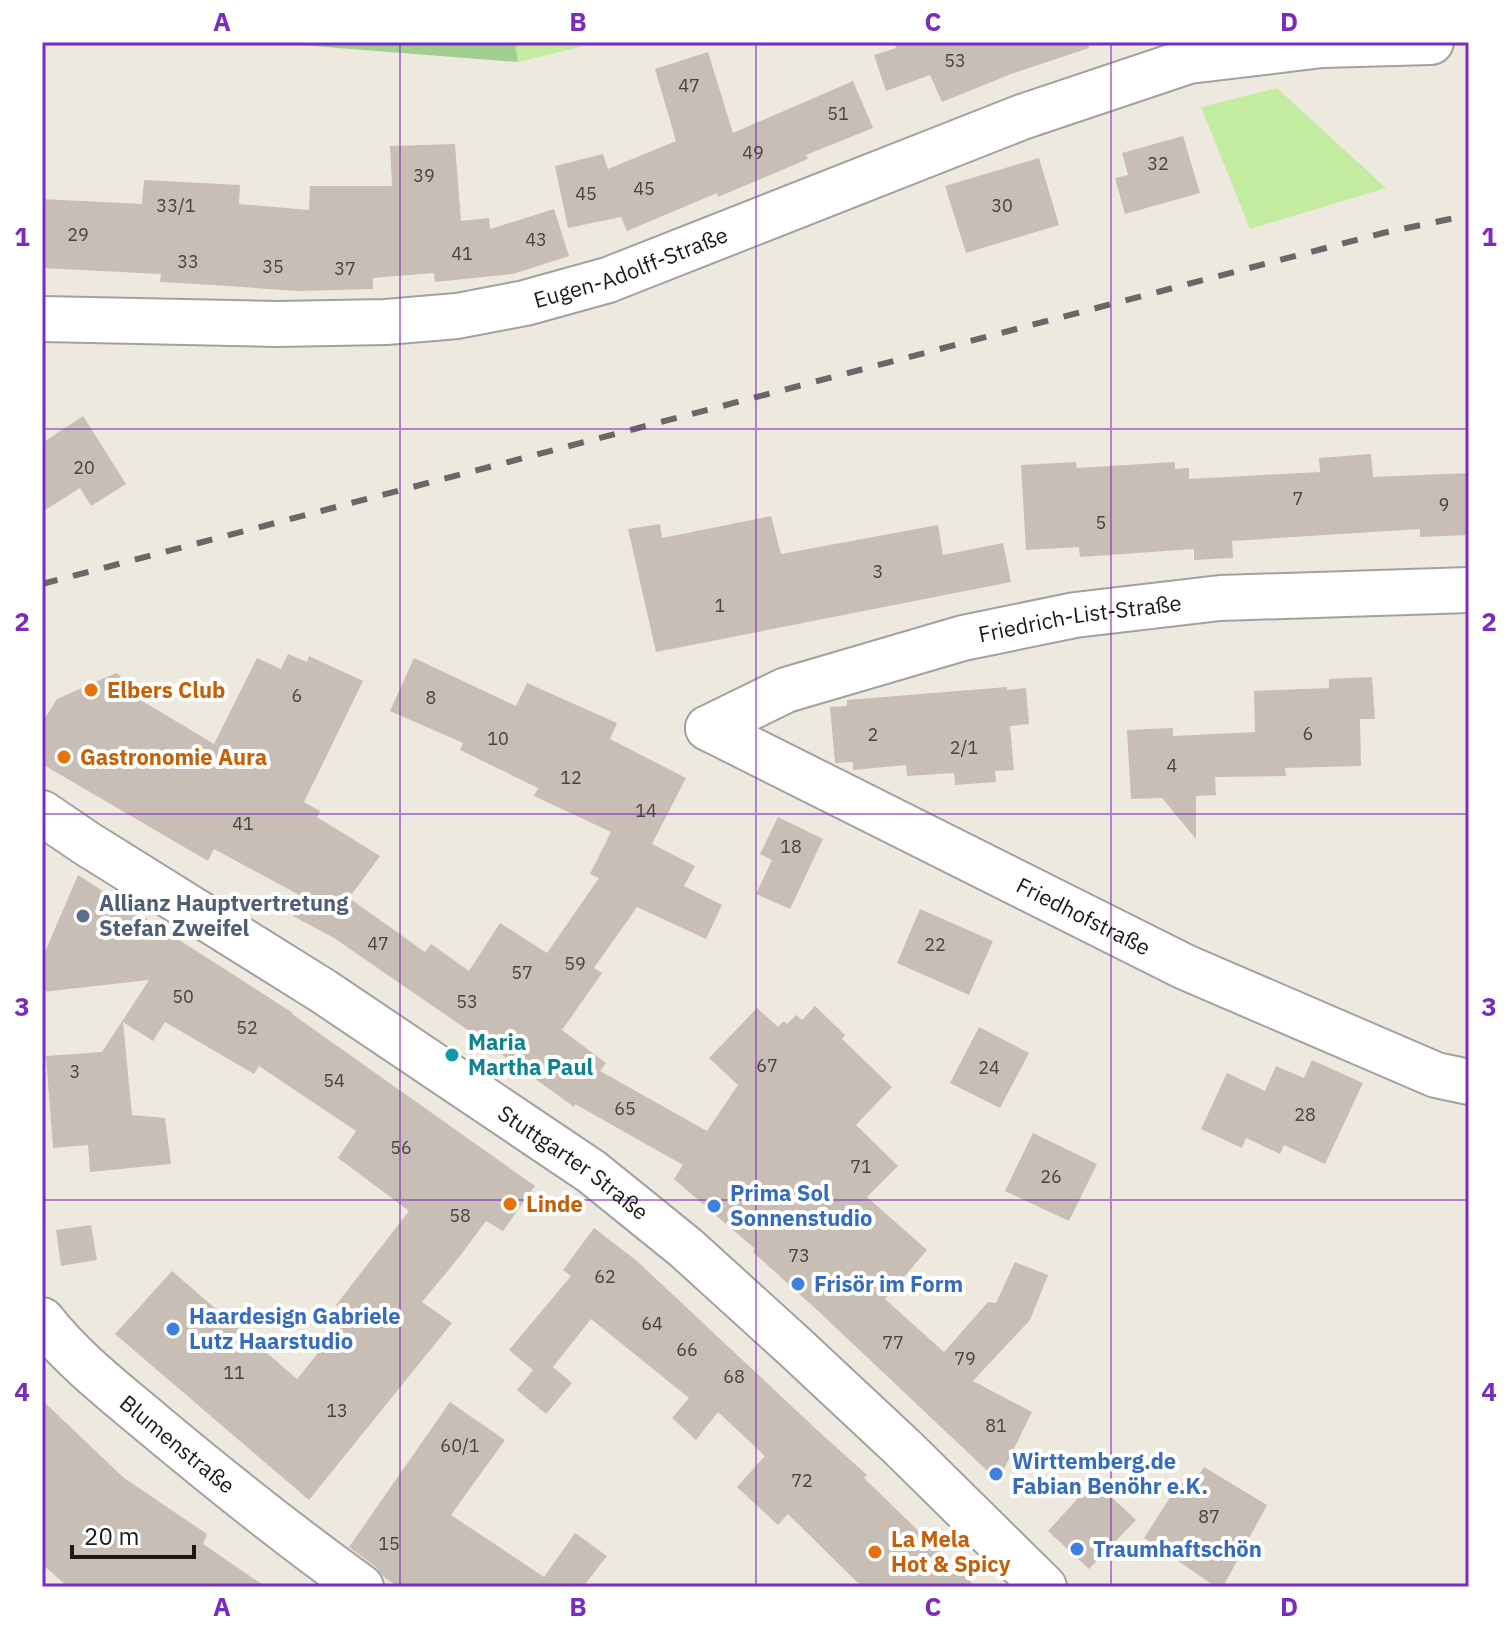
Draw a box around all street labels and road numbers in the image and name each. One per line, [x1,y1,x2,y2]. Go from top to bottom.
street label: Eugen-Adolff-Straße [530,219,732,314]
street label: Friedrich-List-Straße [976,588,1183,648]
street label: Friedhofstraße [1012,870,1156,961]
street label: Stuttgarter Straße [493,1098,655,1226]
street label: Blumenstraße [114,1388,241,1500]

